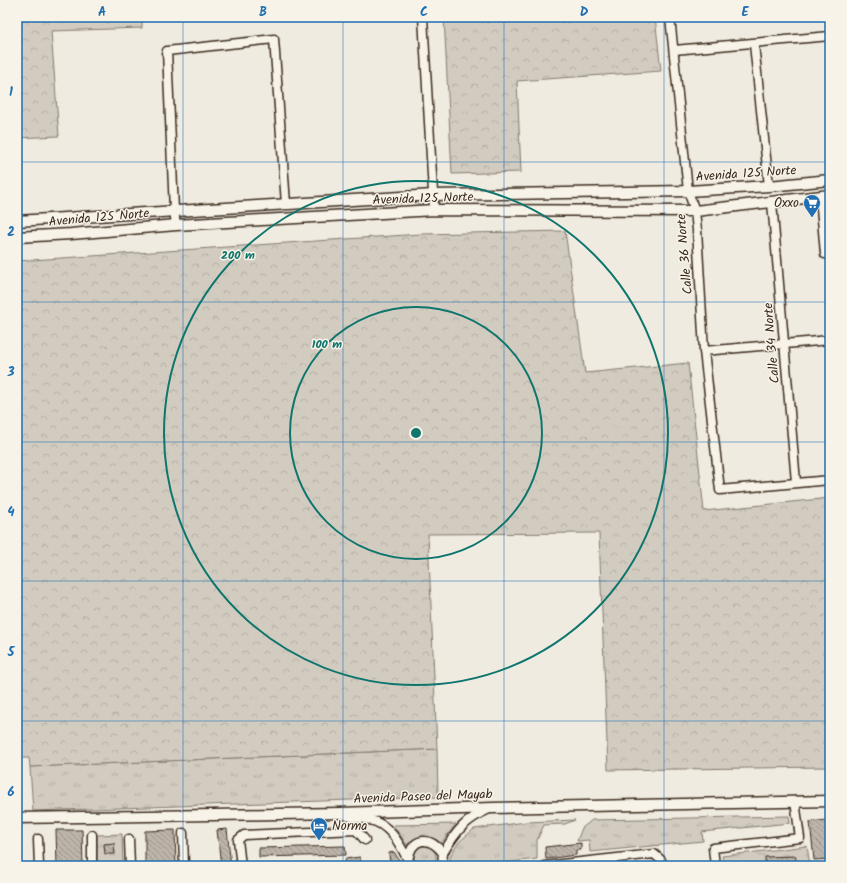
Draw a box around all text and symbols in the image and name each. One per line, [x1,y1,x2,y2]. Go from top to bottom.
text: A [98,2,106,23]
text: B [259,2,267,23]
text: C [420,2,428,23]
text: D [580,2,589,23]
text: E [741,2,749,23]
text: 1 [9,82,13,103]
street label: Avenida 125 Norte [695,160,797,188]
street label: Avenida 125 Norte [372,187,474,211]
place label: Oxxo [774,193,799,214]
supermarket icon: Oxxo [802,193,822,218]
street label: Avenida 125 Norte [48,203,150,233]
street label: Calle 36 Norte [671,213,699,295]
text: 2 [7,222,15,243]
text: 200 m [221,246,255,265]
street label: Calle 34 Norte [758,302,786,384]
text: 100 m [312,335,342,354]
text: 3 [6,362,15,383]
centre of rings [409,426,423,440]
text: 4 [7,502,15,523]
text: 5 [7,642,16,663]
text: 6 [7,782,15,803]
street label: Avenida Paseo del Mayab [353,784,493,810]
hotel icon: Norma [309,816,329,841]
place label: Norma [332,816,367,837]

